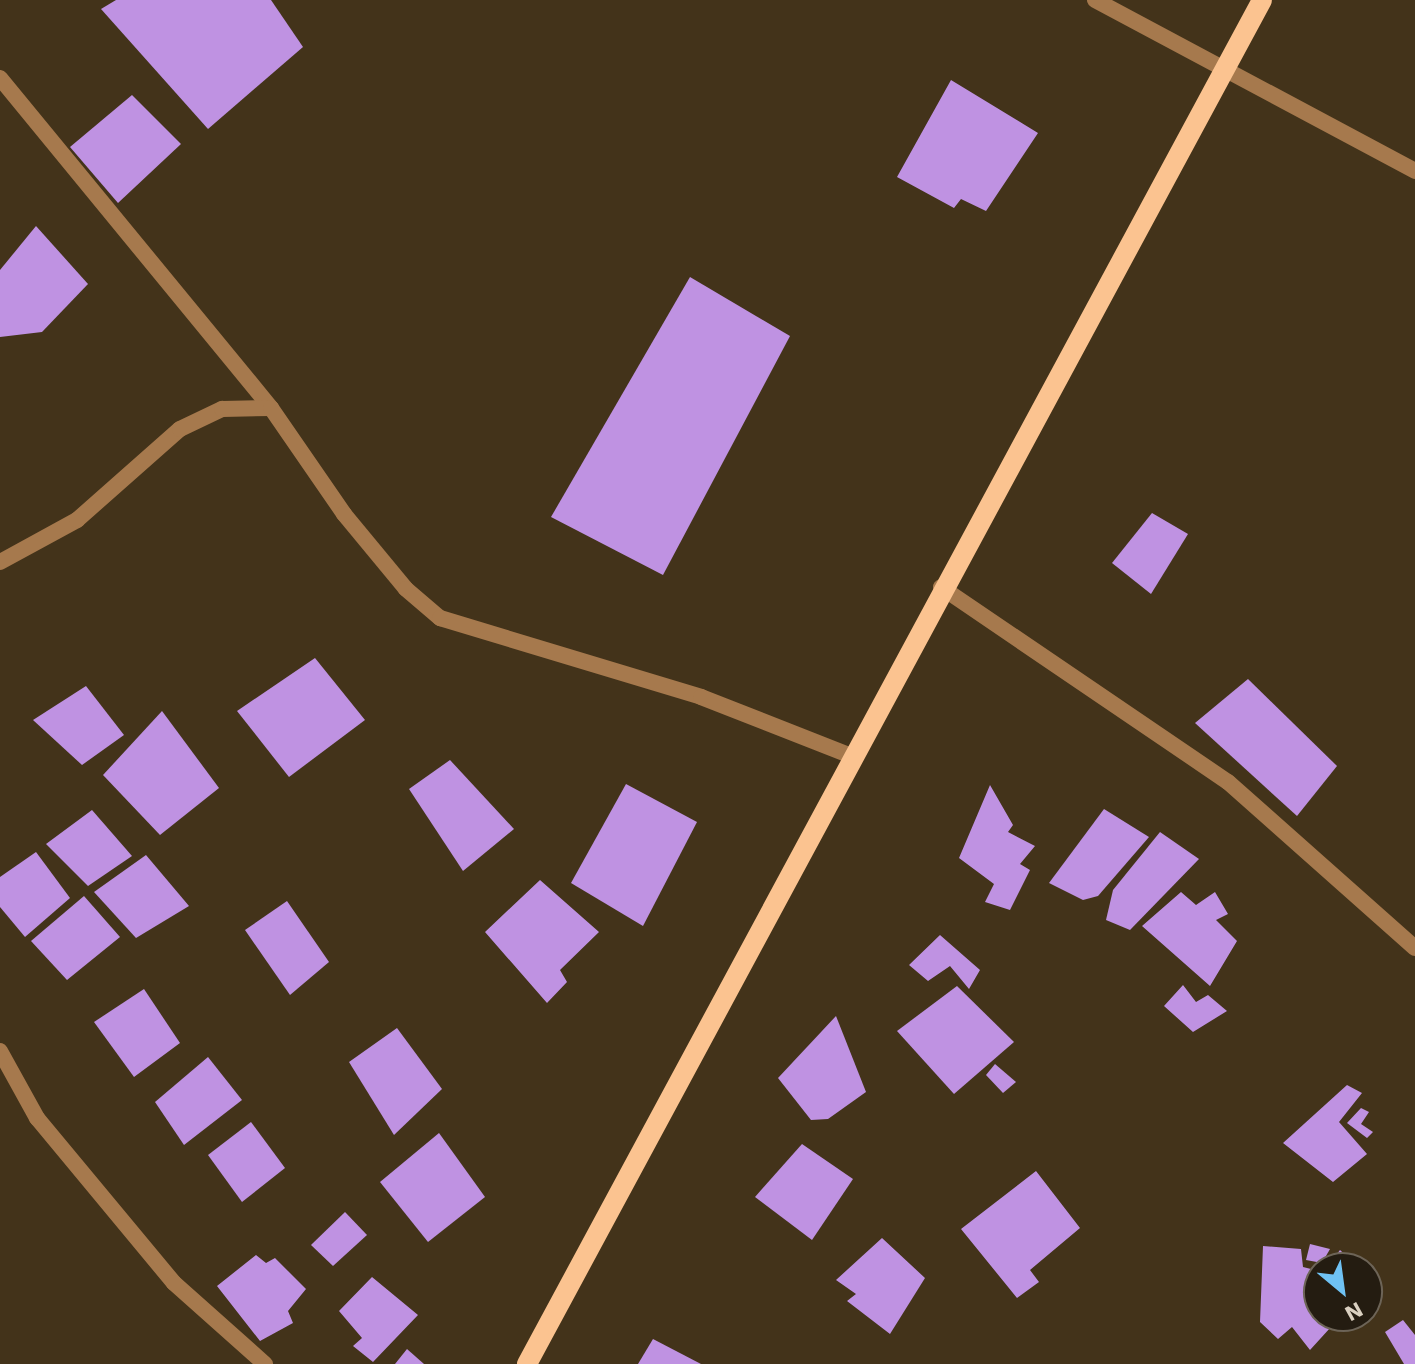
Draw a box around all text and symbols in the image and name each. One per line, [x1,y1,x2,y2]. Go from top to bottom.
north arrow [1303,1252,1383,1332]
text: N [1341,1297,1367,1327]

